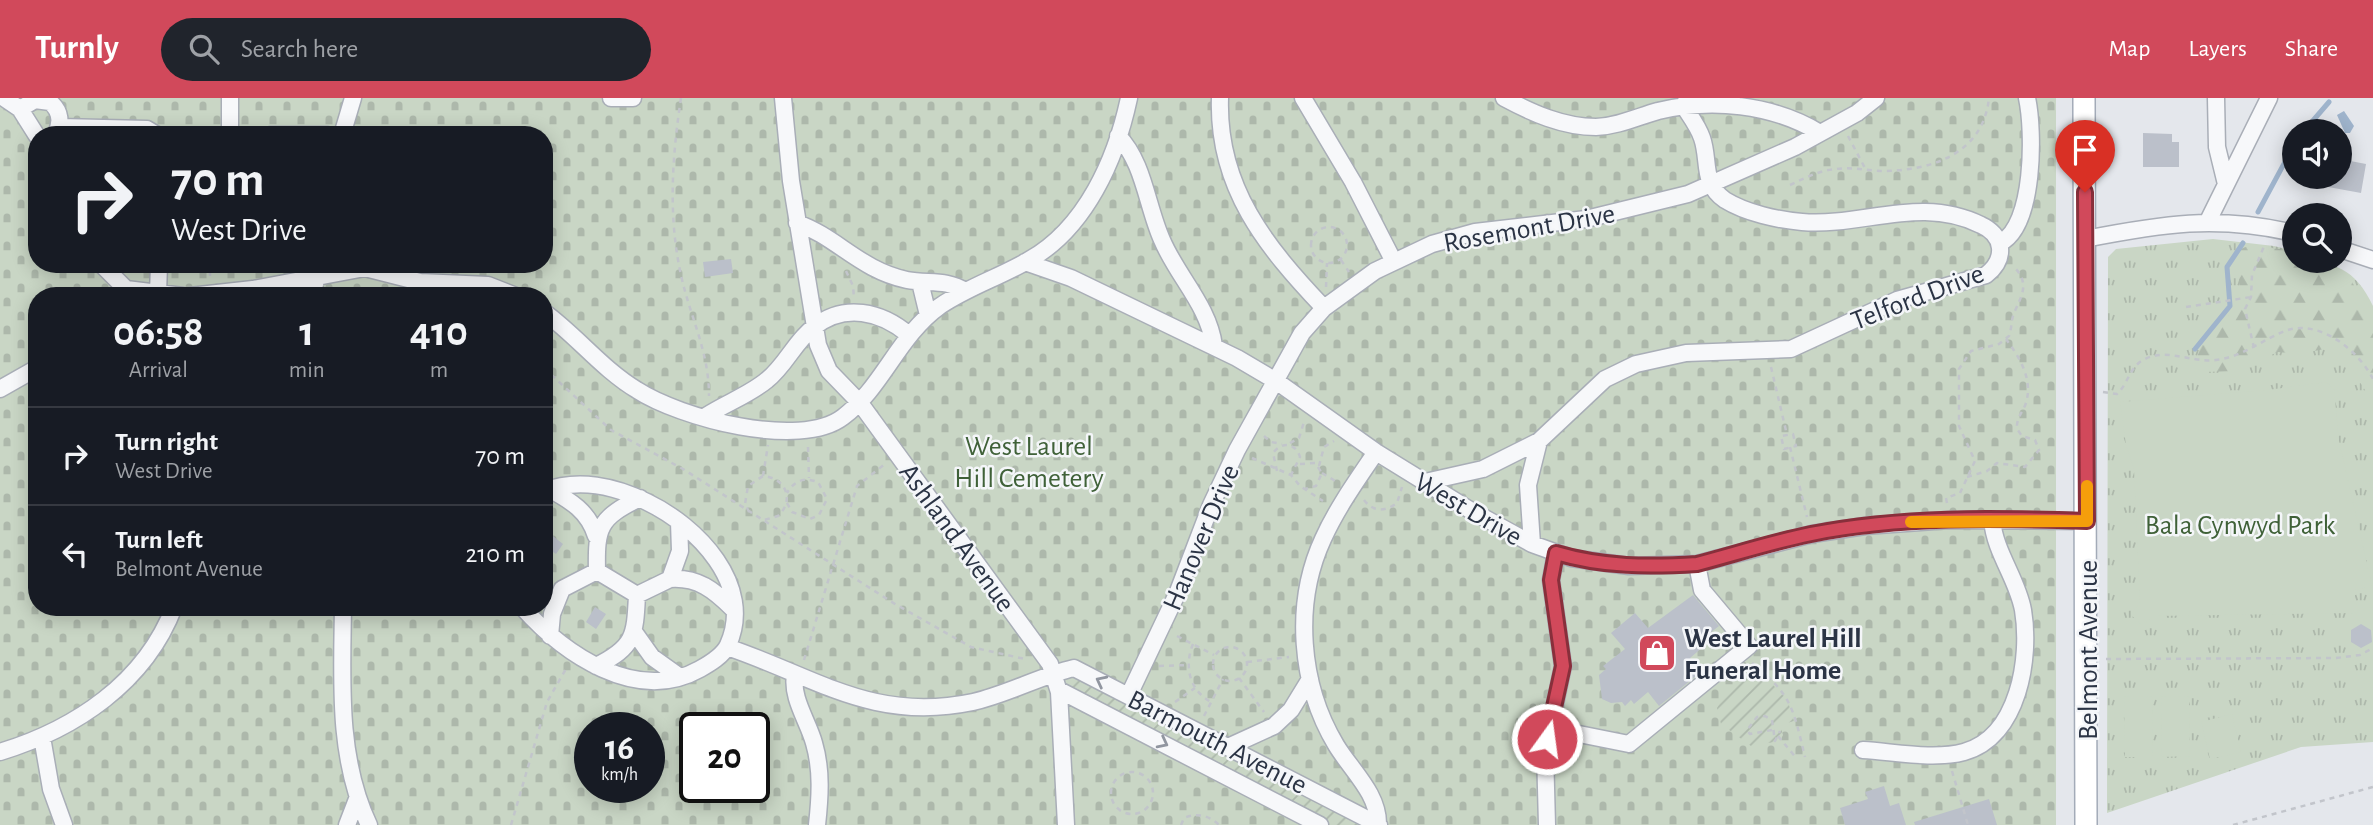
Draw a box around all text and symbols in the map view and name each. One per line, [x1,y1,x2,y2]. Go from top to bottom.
search box [161,18,651,81]
icon: search [185,30,223,68]
text: Turnly [35,32,119,65]
text: Search here [241,36,358,62]
text: Map [2108,37,2150,61]
text: Layers [2188,37,2247,61]
text: Share [2285,37,2338,61]
map controls [2282,119,2352,273]
button: sound [2282,119,2352,189]
pin [2055,120,2115,192]
icon: arrive [2066,131,2104,169]
icon: right [56,154,147,245]
text: 70 m [171,156,265,205]
street label: Rosemont Drive [1441,200,1617,258]
button: search [2282,203,2352,273]
text: West Drive [171,214,307,246]
street label: Telford Drive [1848,260,1988,336]
text: 06:58 [113,311,204,353]
text: 1 [299,311,314,353]
text: 410 [410,311,468,353]
text: Arrival [129,359,188,382]
text: min [289,359,325,382]
text: m [430,359,448,382]
text: Turn right [115,429,218,455]
park label: West Laurel Hill Cemetery [954,433,1104,493]
icon: right [56,437,94,475]
text: 70 m [475,443,525,469]
street label: Ashland Avenue [893,459,1019,618]
text: West Drive [115,460,213,483]
street label: Hanover Drive [1159,461,1245,615]
street label: West Drive [1410,468,1526,552]
park label: Bala Cynwyd Park [2145,512,2335,540]
text: Turn left [115,527,203,553]
icon: left [56,535,94,573]
text: 210 m [465,541,525,567]
text: Belmont Avenue [115,558,263,581]
street label: Belmont Avenue [2075,560,2103,740]
place label: West Laurel Hill Funeral Home [1684,625,1862,685]
shop icon: West Laurel Hill Funeral Home [1636,632,1678,674]
one-way arrow [1096,676,1108,689]
street label: Barmouth Avenue [1123,686,1311,800]
position arrow [1510,702,1584,776]
speed limit sign: 20 [679,712,770,803]
text: 16 [605,731,634,766]
one-way arrow [1156,735,1168,749]
text: km/h [601,766,638,784]

